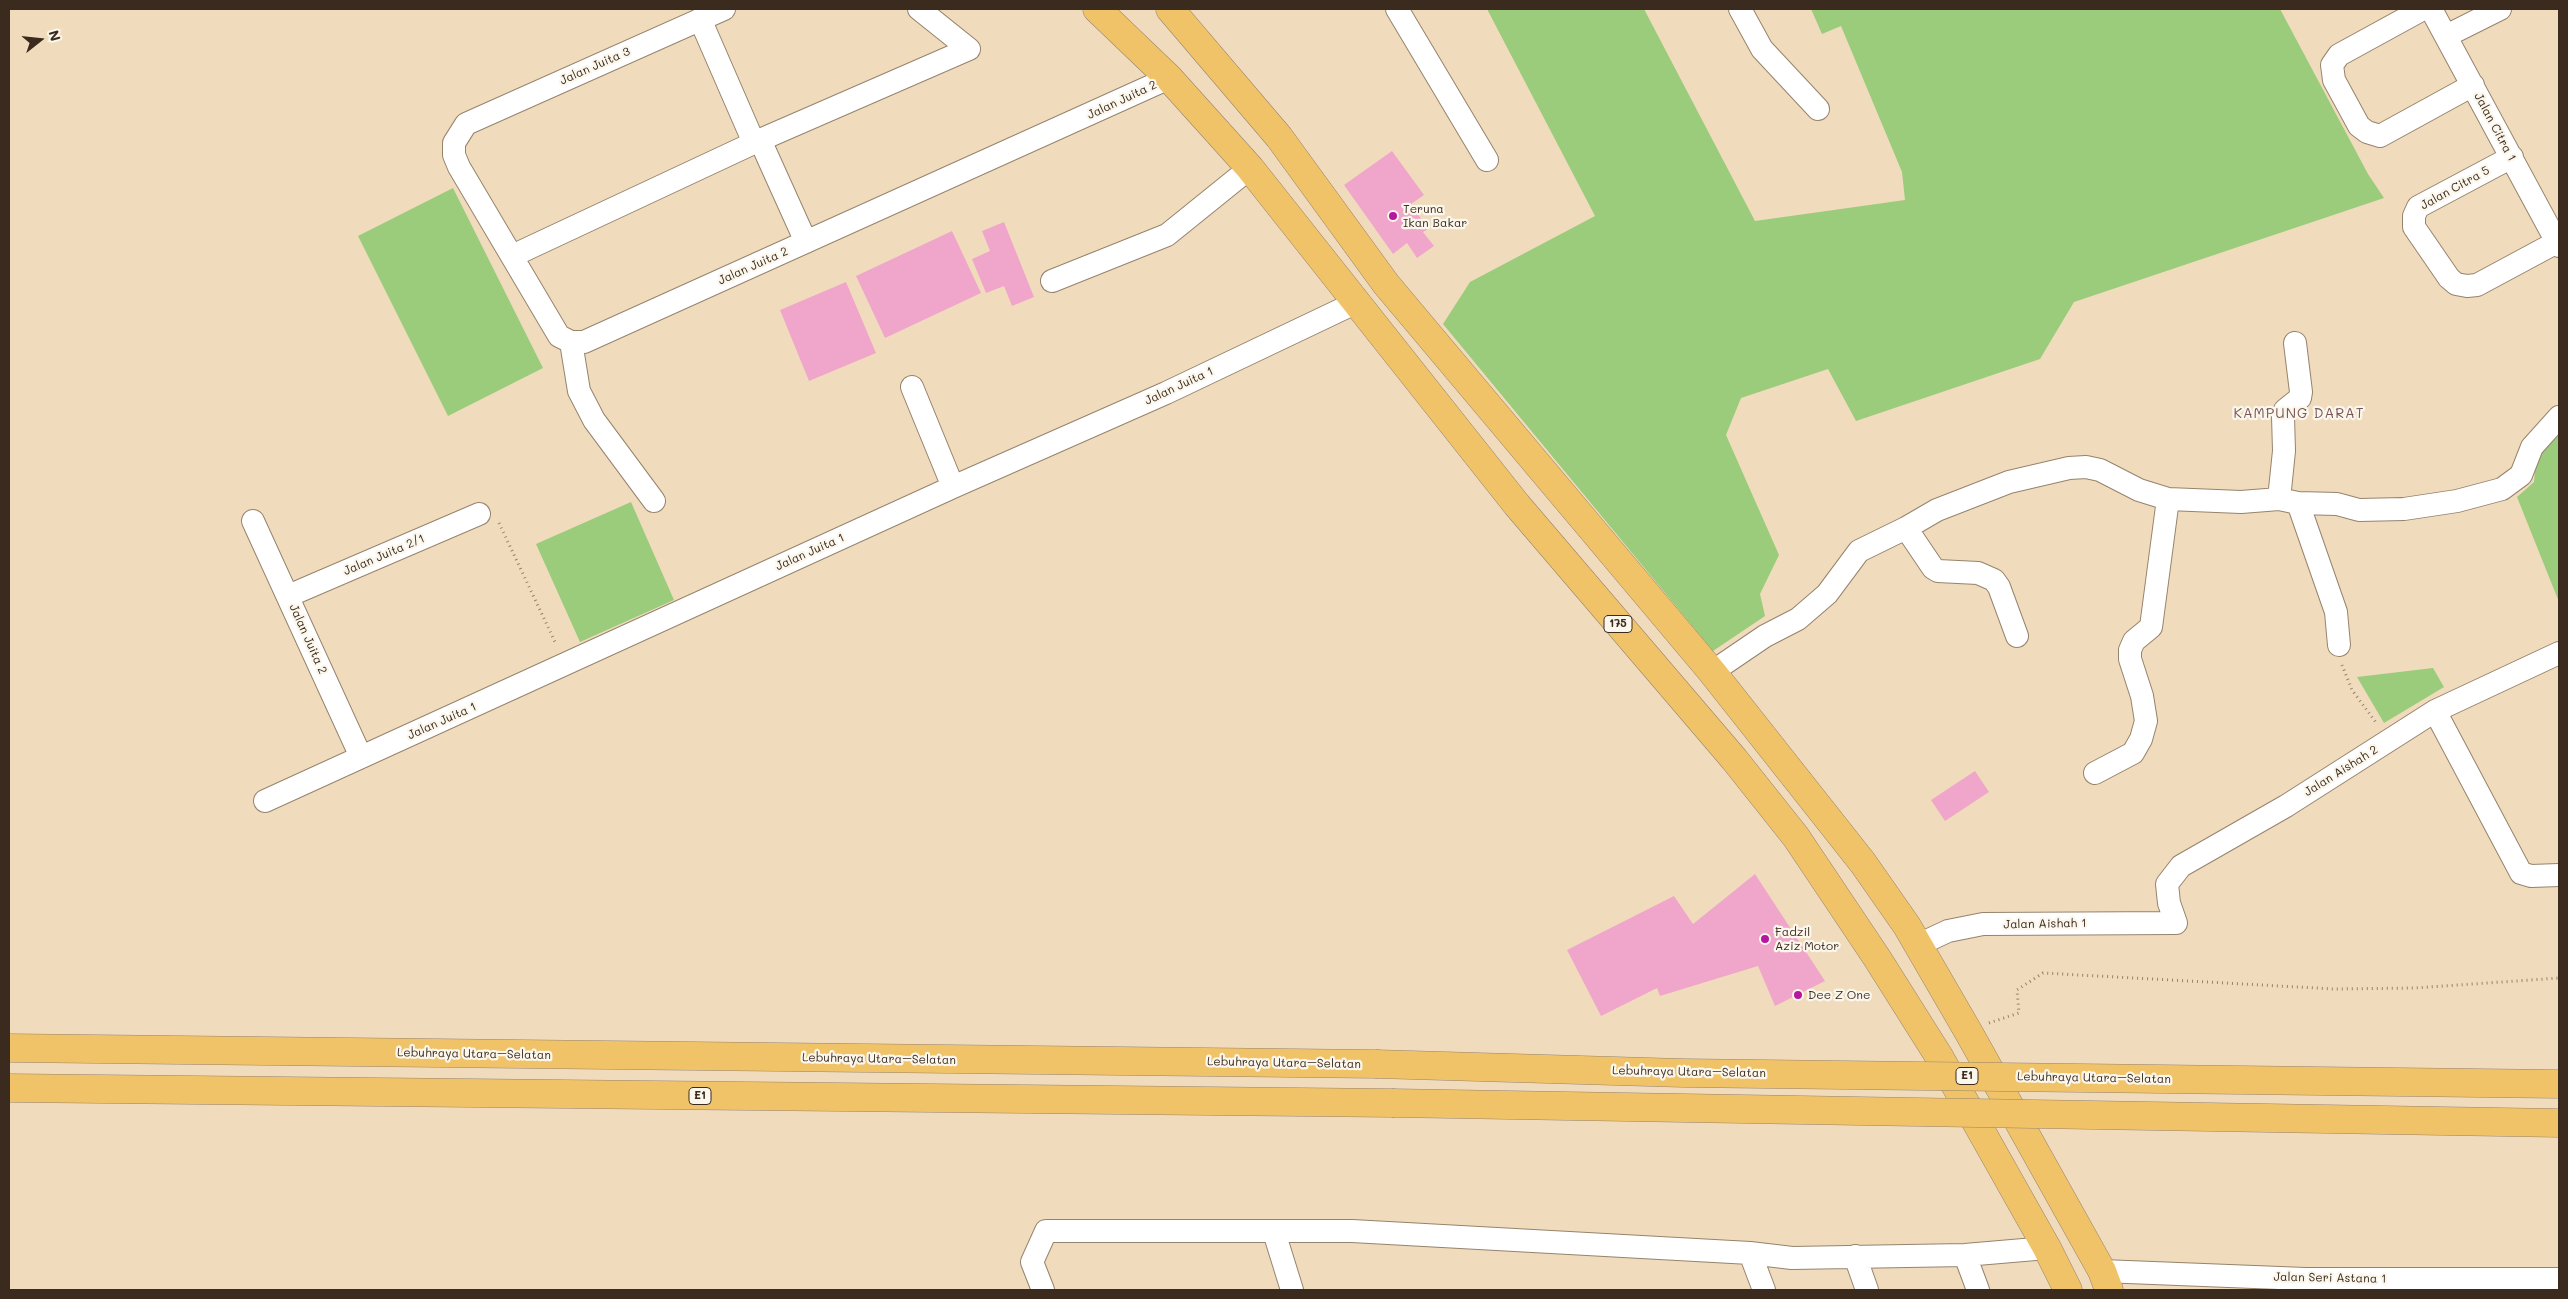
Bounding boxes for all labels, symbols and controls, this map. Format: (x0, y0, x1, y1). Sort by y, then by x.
north arrow (15, 15, 65, 65)
text: N (44, 28, 65, 43)
street label: Jalan Juita 3 (558, 44, 632, 88)
street label: Jalan Juita 2 (1085, 78, 1159, 122)
street label: Jalan Citra 1 (2471, 90, 2519, 164)
street label: Jalan Citra 5 (2418, 163, 2492, 213)
place label: Teruna Ikan Bakar (1403, 202, 1467, 230)
marker: Teruna Ikan Bakar (1387, 210, 1399, 222)
street label: Jalan Juita 2 (716, 244, 790, 288)
street label: Jalan Juita 1 (1143, 364, 1215, 408)
district label: KAMPUNG DARAT (2232, 406, 2366, 422)
street label: Jalan Juita 1 (773, 530, 847, 574)
street label: Jalan Juita 2/1 (341, 531, 427, 579)
street label: Jalan Juita 2 (286, 602, 330, 676)
road number: 175 (1604, 616, 1632, 632)
street label: Jalan Juita 1 (405, 699, 479, 743)
street label: Jalan Aishah 2 (2301, 743, 2381, 799)
street label: Jalan Aishah 1 (2003, 916, 2087, 932)
place label: Fadzil Aziz Motor (1775, 925, 1839, 953)
marker: Fadzil Aziz Motor (1759, 933, 1771, 945)
place label: Dee Z One (1808, 988, 1870, 1002)
marker: Dee Z One (1792, 989, 1804, 1001)
street label: Lebuhraya Utara–Selatan (397, 1045, 551, 1063)
street label: Lebuhraya Utara–Selatan (802, 1050, 956, 1068)
street label: Lebuhraya Utara–Selatan (1207, 1054, 1361, 1072)
street label: Lebuhraya Utara–Selatan (1612, 1063, 1766, 1081)
road number: E1 (1956, 1068, 1978, 1084)
street label: Lebuhraya Utara–Selatan (2017, 1069, 2171, 1087)
road number: E1 (689, 1088, 711, 1104)
street label: Jalan Seri Astana 1 (2273, 1270, 2387, 1286)

